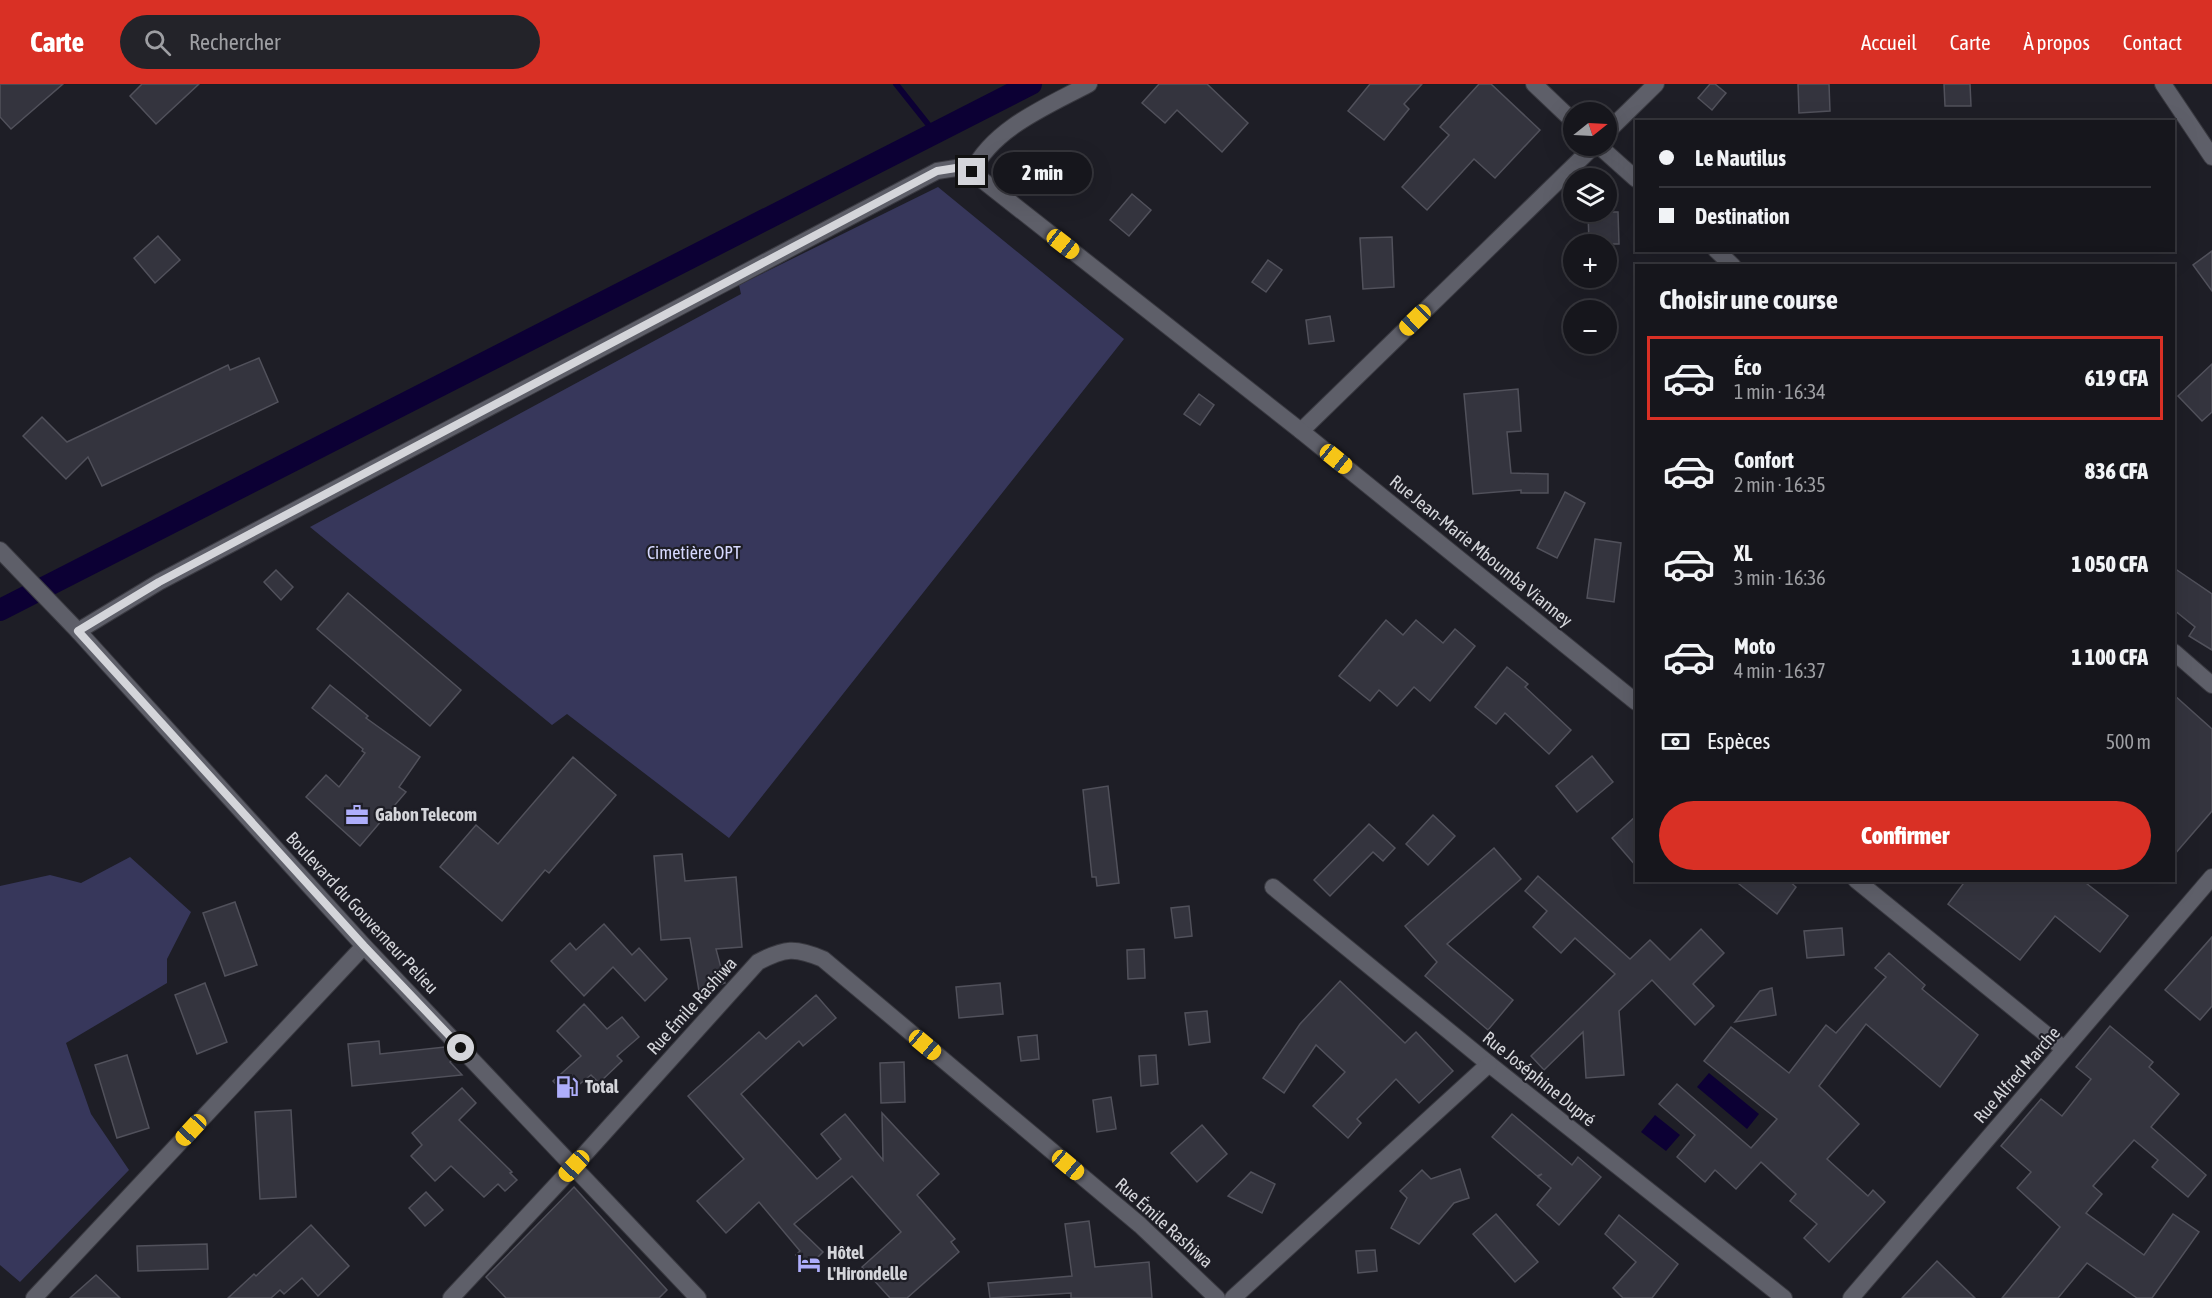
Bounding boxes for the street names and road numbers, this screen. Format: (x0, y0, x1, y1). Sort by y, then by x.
street label: Rue Jean-Marie Mboumba Vianney (1386, 471, 1577, 631)
street label: Boulevard du Gouverneur Pelieu (282, 828, 443, 998)
street label: Rue Émile Rashiwa (642, 953, 741, 1059)
street label: Rue Alfred Marche (1969, 1022, 2064, 1127)
street label: Rue Joséphine Dupré (1479, 1027, 1600, 1130)
street label: Rue Émile Rashiwa (1111, 1173, 1217, 1272)

